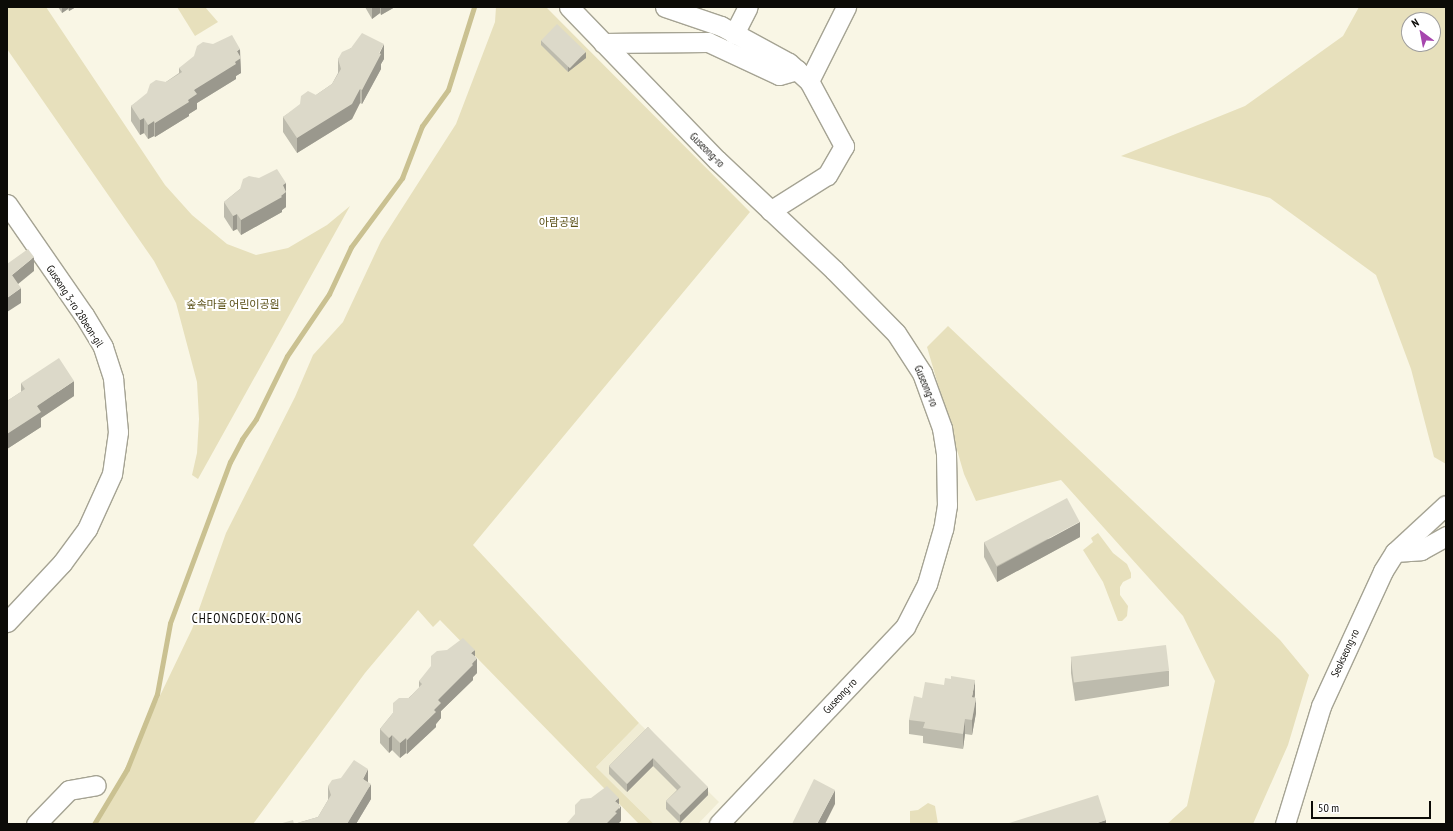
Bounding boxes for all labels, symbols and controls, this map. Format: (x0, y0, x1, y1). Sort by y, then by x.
north arrow (1401, 12, 1441, 52)
text: N (1409, 15, 1421, 30)
street label: Guseong-ro (687, 130, 727, 170)
park label: 아람공원 (539, 215, 579, 229)
street label: Guseong 3-ro 28beon-gil (44, 263, 106, 349)
park label: 숲속마을 어린이공원 (186, 297, 280, 311)
street label: Guseong-ro (911, 363, 941, 409)
district label: CHEONGDEOK-DONG (192, 611, 302, 627)
street label: Seokseong-ro (1328, 627, 1362, 679)
street label: Guseong-ro (820, 676, 860, 716)
scale bar (1313, 793, 1433, 819)
text: 50 m (1318, 800, 1339, 815)

